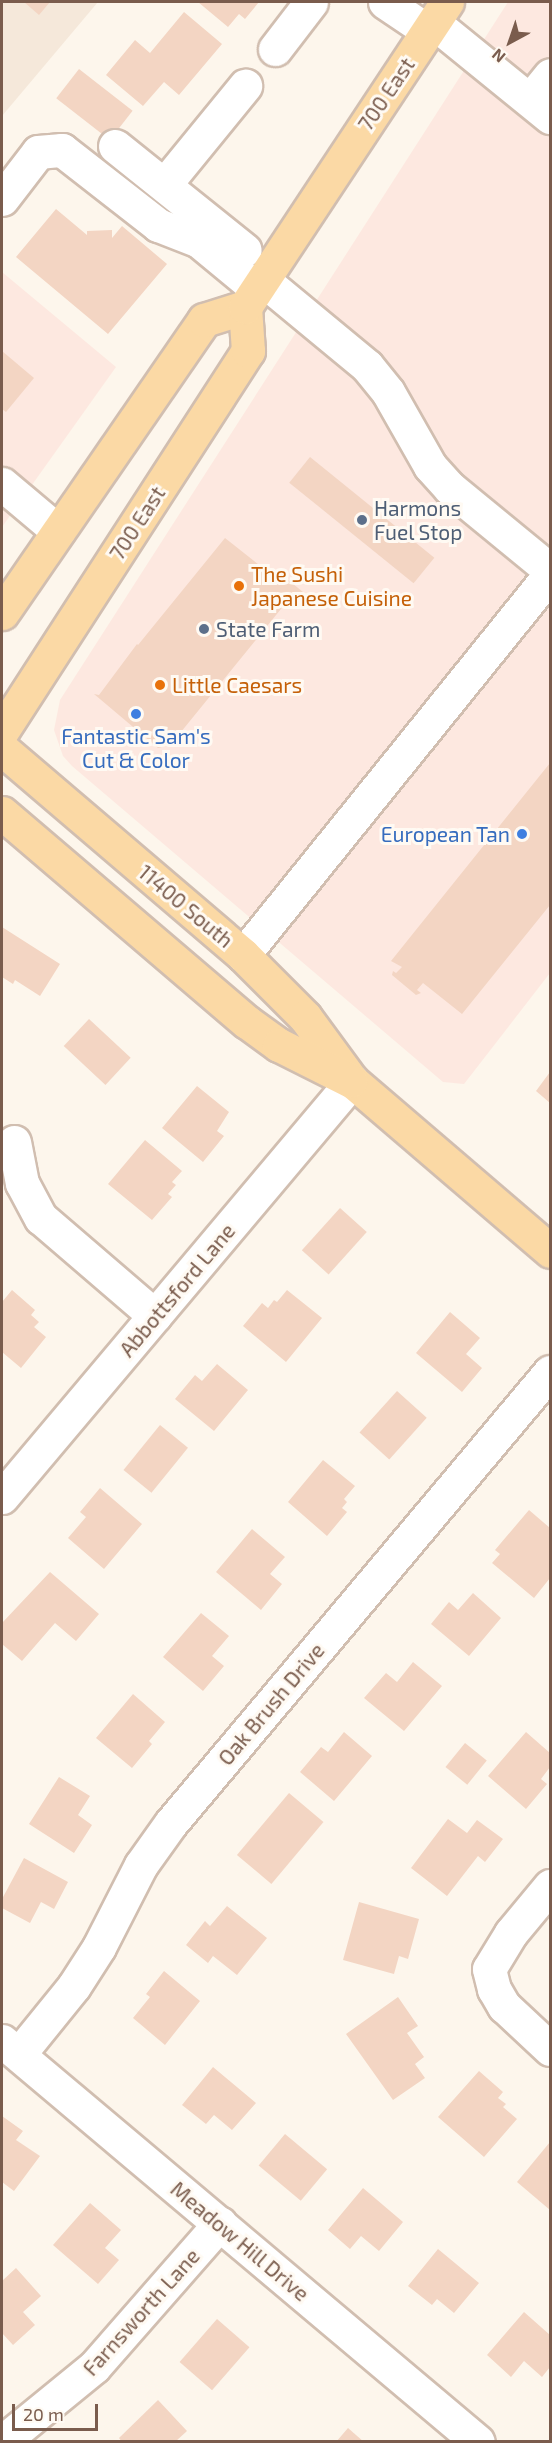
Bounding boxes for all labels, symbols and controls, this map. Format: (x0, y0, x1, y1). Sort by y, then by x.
north arrow (480, 12, 540, 72)
text: N (488, 45, 509, 67)
street label: 700 East (352, 53, 420, 135)
street label: 700 East (104, 481, 170, 565)
place label: Harmons Fuel Stop (374, 495, 463, 545)
marker: Harmons Fuel Stop (355, 513, 369, 527)
place label: The Sushi Japanese Cuisine (251, 561, 412, 611)
marker: The Sushi Japanese Cuisine (232, 579, 246, 593)
place label: State Farm (216, 616, 320, 642)
marker: State Farm (197, 622, 211, 636)
place label: Little Caesars (172, 672, 302, 698)
marker: Little Caesars (153, 678, 167, 692)
marker: Fantastic Sam's Cut & Color (129, 707, 143, 721)
place label: Fantastic Sam's Cut & Color (61, 723, 211, 773)
place label: European Tan (380, 821, 510, 847)
marker: European Tan (515, 827, 529, 841)
street label: 11400 South (134, 859, 238, 953)
street label: Abbottsford Lane (114, 1218, 240, 1362)
street label: Oak Brush Drive (213, 1638, 329, 1770)
street label: Meadow Hill Drive (166, 2176, 314, 2306)
street label: Farnsworth Lane (77, 2243, 205, 2381)
scale bar (15, 2392, 100, 2430)
text: 20 m (23, 2403, 64, 2425)

